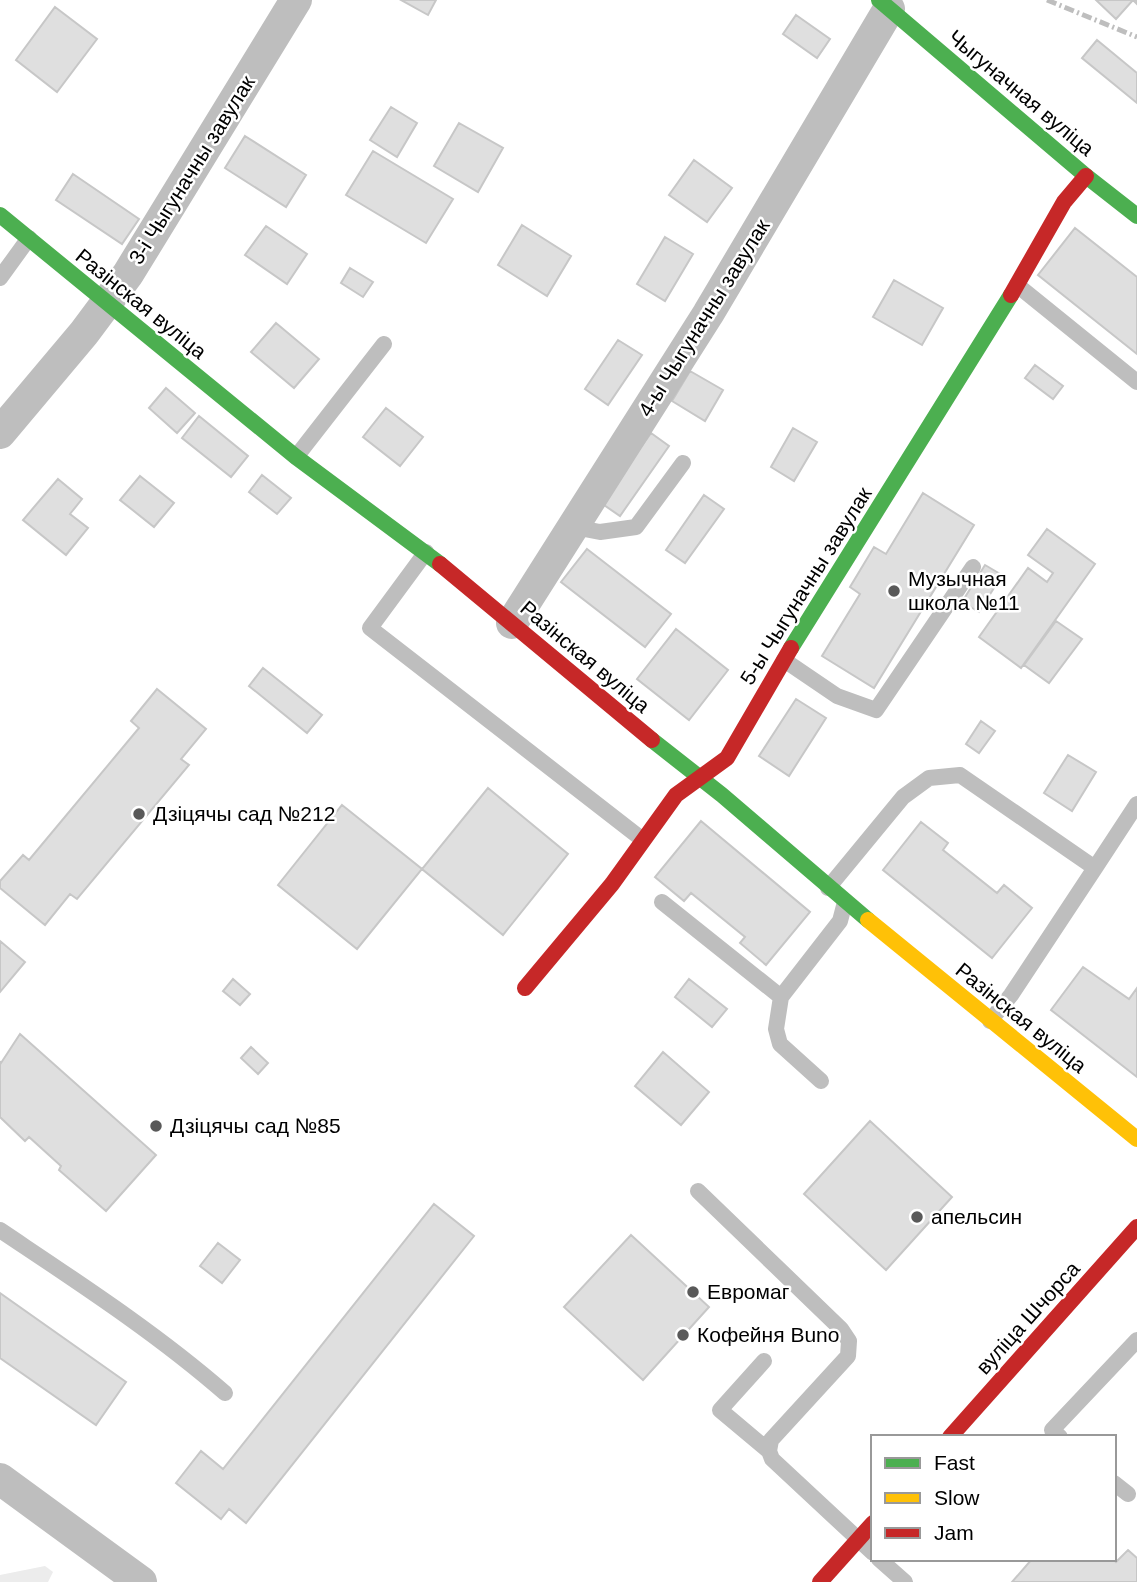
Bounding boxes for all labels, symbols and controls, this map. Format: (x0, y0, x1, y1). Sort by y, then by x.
street label: Чыгуначная вуліца (944, 25, 1099, 160)
street label: 3-і Чыгуначны завулак (124, 71, 259, 268)
street label: 4-ы Чыгуначны завулак (633, 214, 774, 421)
street label: Разінская вуліца (71, 244, 211, 363)
street label: 5-ы Чыгуначны завулак (735, 482, 876, 689)
place label: Музычная школа №11 (908, 567, 1020, 614)
marker: Музычная школа №11 (886, 583, 902, 599)
street label: Разінская вуліца (516, 596, 655, 717)
place label: Дзіцячы сад №212 (153, 802, 335, 825)
marker: Дзіцячы сад №212 (131, 806, 147, 822)
street label: Разінская вуліца (951, 958, 1091, 1077)
place label: Дзіцячы сад №85 (170, 1114, 341, 1137)
marker: Дзіцячы сад №85 (148, 1118, 164, 1134)
place label: апельсин (931, 1205, 1022, 1228)
marker: апельсин (909, 1209, 925, 1225)
street label: вуліца Шчорса (971, 1257, 1084, 1378)
place label: Евромаг (707, 1280, 790, 1303)
marker: Евромаг (685, 1284, 701, 1300)
place label: Кофейня Buno (697, 1323, 839, 1346)
marker: Кофейня Buno (675, 1327, 691, 1343)
legend (871, 1435, 1116, 1561)
text: Fast (934, 1451, 975, 1474)
text: Slow (934, 1486, 980, 1509)
text: Jam (934, 1521, 974, 1544)

